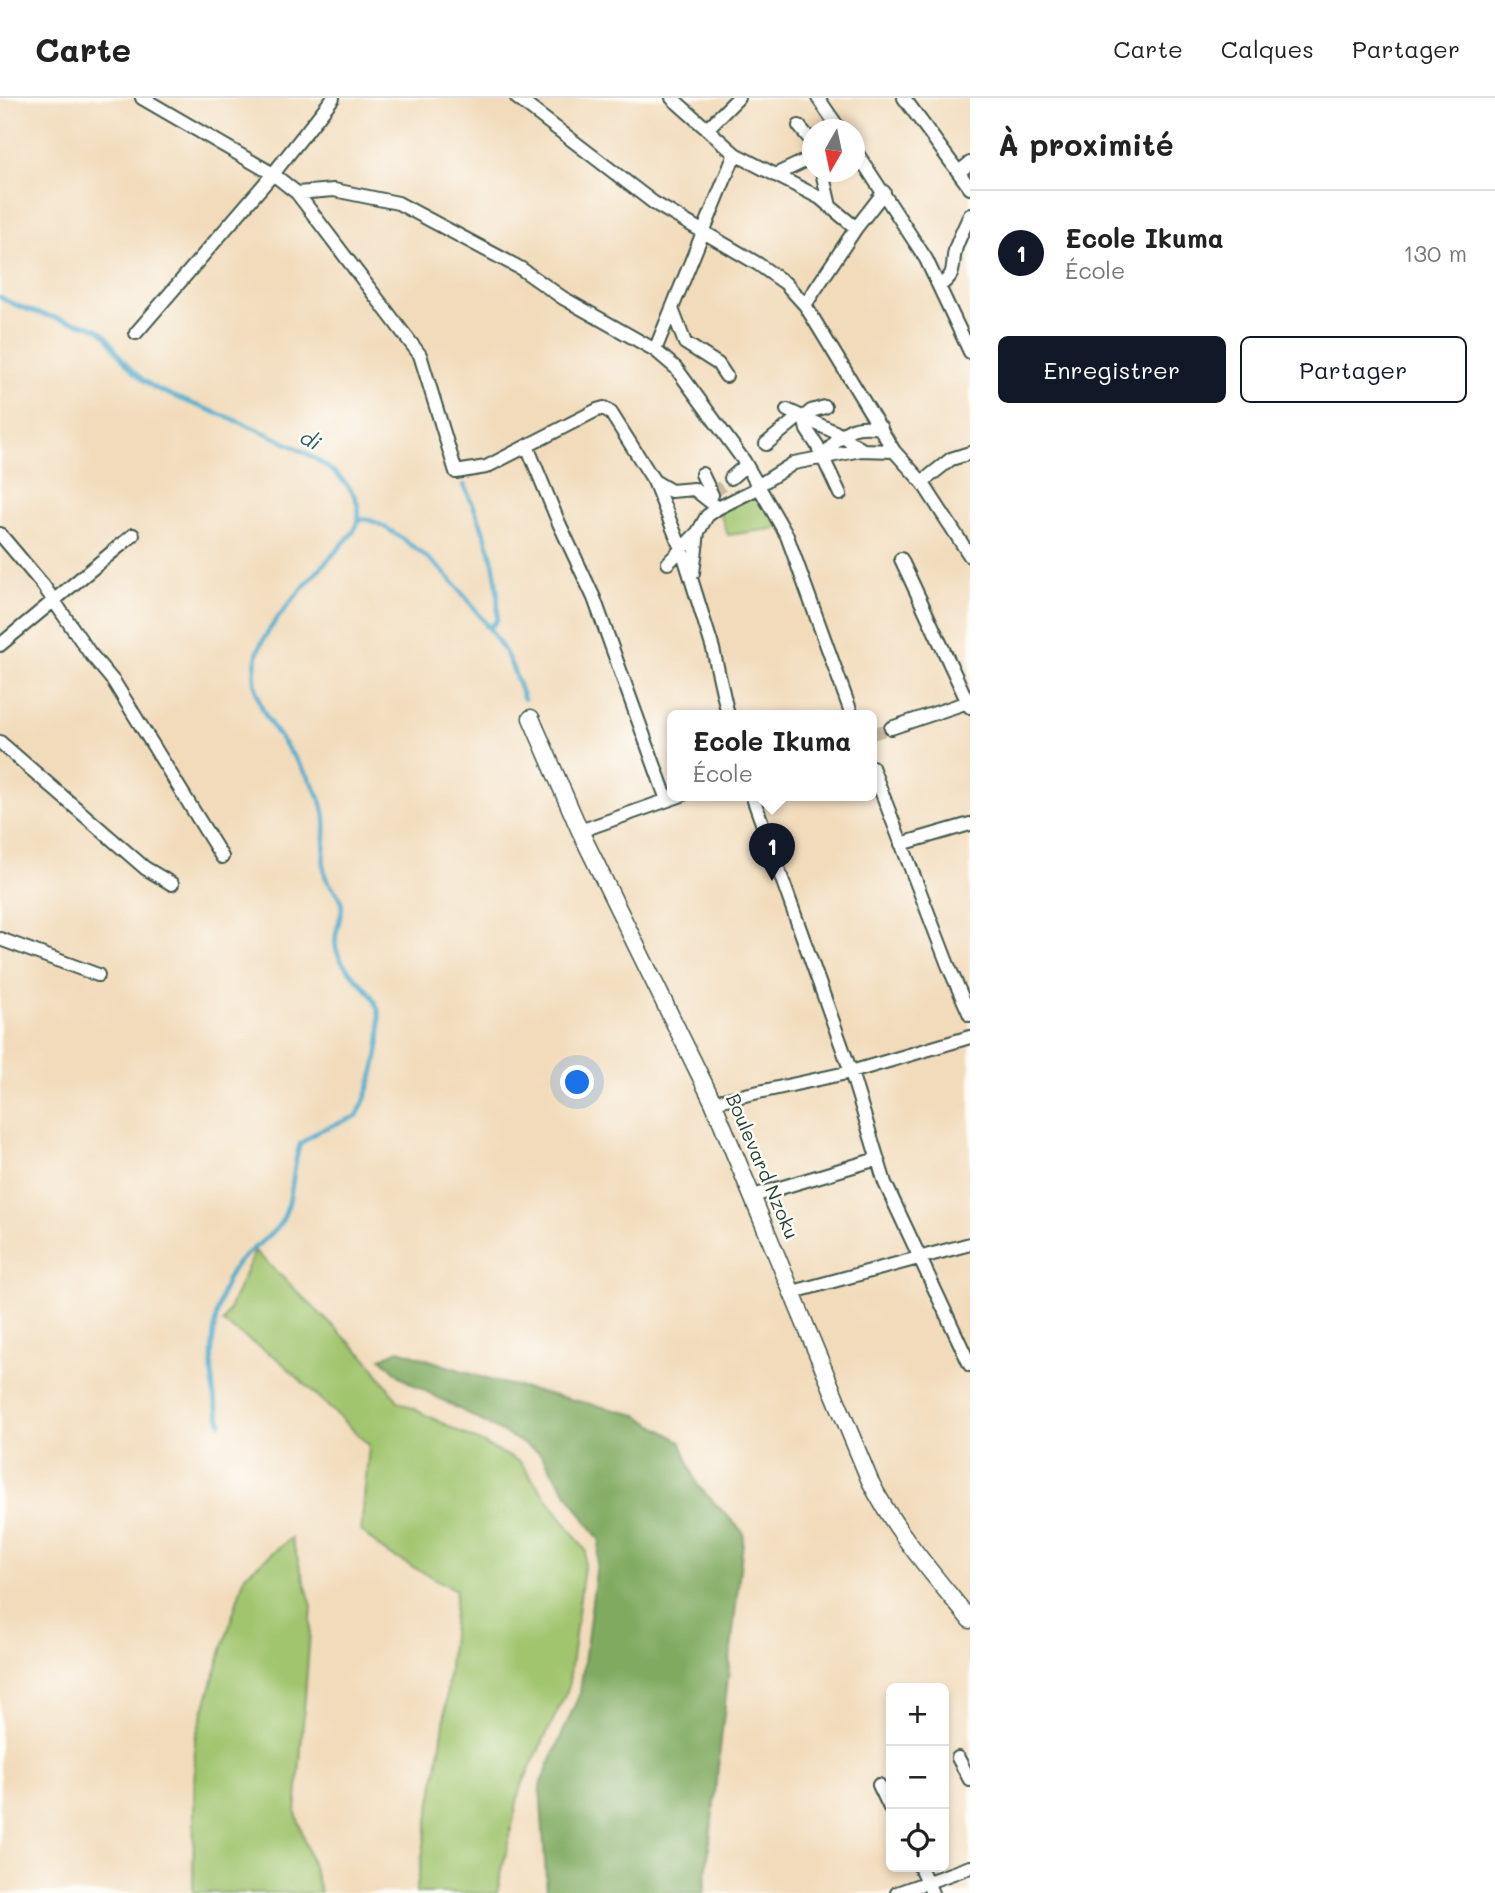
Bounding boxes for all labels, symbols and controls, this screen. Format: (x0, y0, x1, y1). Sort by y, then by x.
text: Carte (35, 27, 131, 70)
text: Carte (1113, 33, 1183, 64)
text: Calques (1221, 33, 1314, 64)
text: Partager (1352, 33, 1460, 64)
north arrow (802, 119, 865, 182)
text: À proximité (998, 124, 1174, 164)
text: Ecole Ikuma (1065, 221, 1224, 255)
text: 1 (1016, 238, 1026, 268)
text: 130 m (1403, 238, 1467, 268)
text: École (1065, 255, 1125, 285)
button: Enregistrer (998, 336, 1226, 403)
button: Partager (1240, 336, 1467, 403)
water label: di (296, 422, 327, 456)
popup (667, 710, 877, 801)
text: Ecole Ikuma (693, 724, 851, 758)
text: École (693, 758, 753, 788)
pin: 1 (749, 823, 795, 881)
your location (560, 1065, 594, 1099)
street label: Boulevard Nzoku (721, 1089, 805, 1243)
map controls (886, 1683, 949, 1872)
button: + (886, 1683, 949, 1746)
button: − (886, 1746, 949, 1809)
button: locate (886, 1809, 949, 1872)

